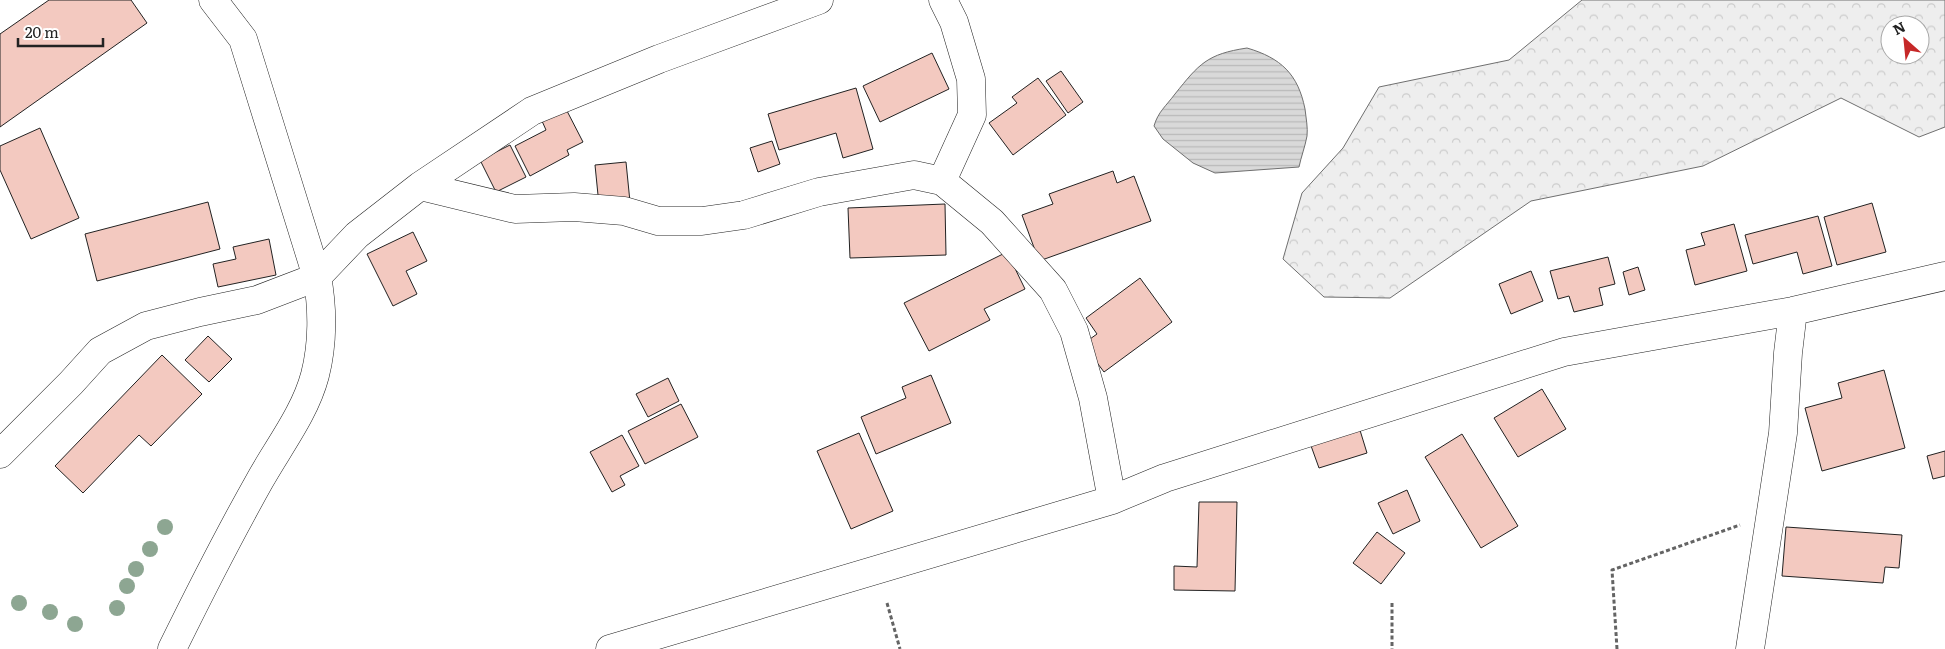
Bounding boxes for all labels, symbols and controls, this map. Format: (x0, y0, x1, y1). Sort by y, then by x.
scale bar (18, 15, 102, 47)
north arrow (1880, 15, 1930, 65)
text: N (1889, 16, 1909, 39)
text: 20 m (25, 20, 59, 43)

